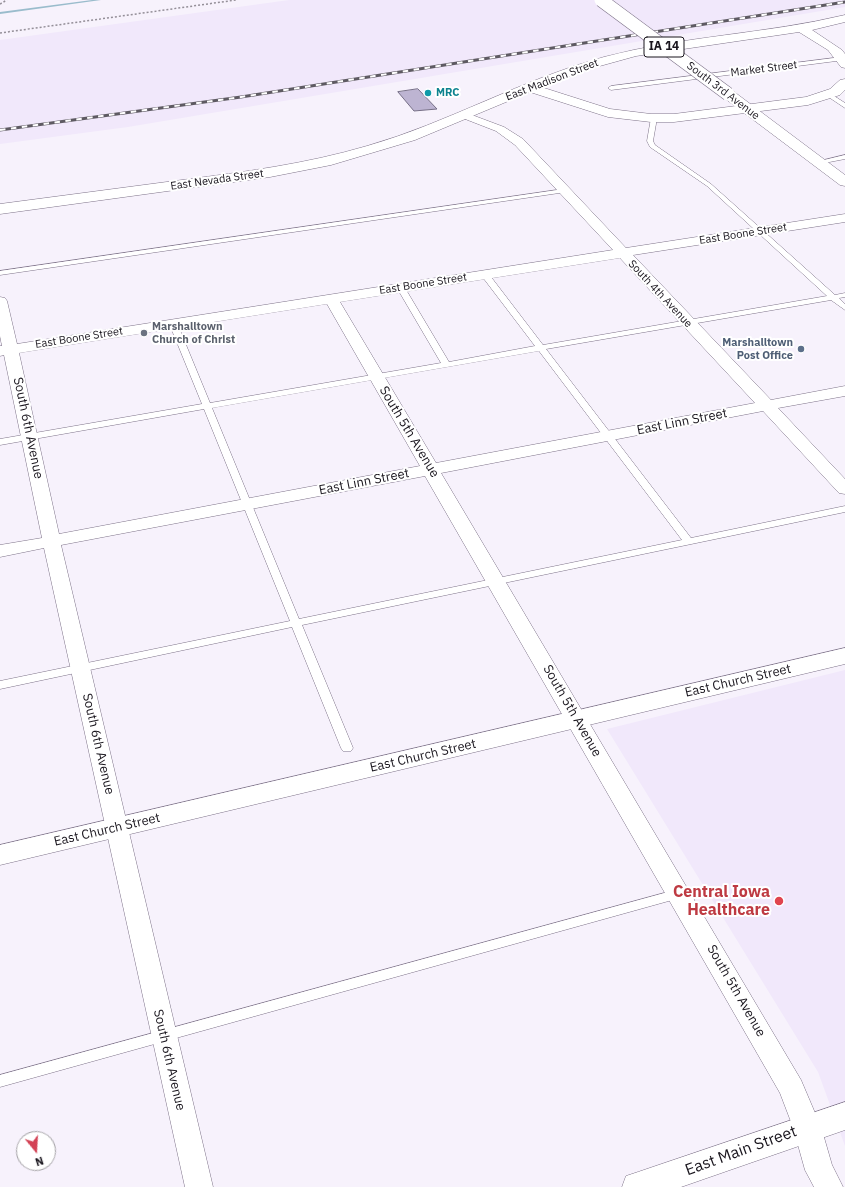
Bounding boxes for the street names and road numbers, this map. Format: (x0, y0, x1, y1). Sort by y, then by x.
road number: IA 14 (644, 37, 684, 57)
street label: East Madison Street (504, 56, 600, 104)
street label: Market Street (730, 58, 798, 80)
street label: South 3rd Avenue (684, 59, 762, 123)
street label: East Nevada Street (170, 167, 264, 193)
street label: East Boone Street (698, 221, 788, 247)
street label: South 4th Avenue (625, 257, 695, 331)
street label: East Boone Street (378, 271, 468, 297)
street label: East Boone Street (34, 325, 124, 351)
street label: South 6th Avenue (10, 376, 46, 480)
street label: South 5th Avenue (376, 384, 442, 480)
street label: East Linn Street (636, 406, 728, 438)
street label: East Linn Street (318, 466, 410, 498)
street label: East Church Street (683, 661, 793, 701)
street label: South 5th Avenue (539, 662, 605, 760)
street label: South 6th Avenue (79, 692, 117, 796)
street label: East Church Street (368, 736, 478, 776)
street label: East Church Street (52, 810, 162, 850)
street label: South 5th Avenue (703, 942, 769, 1040)
street label: South 6th Avenue (150, 1008, 188, 1112)
street label: East Main Street (683, 1122, 799, 1180)

